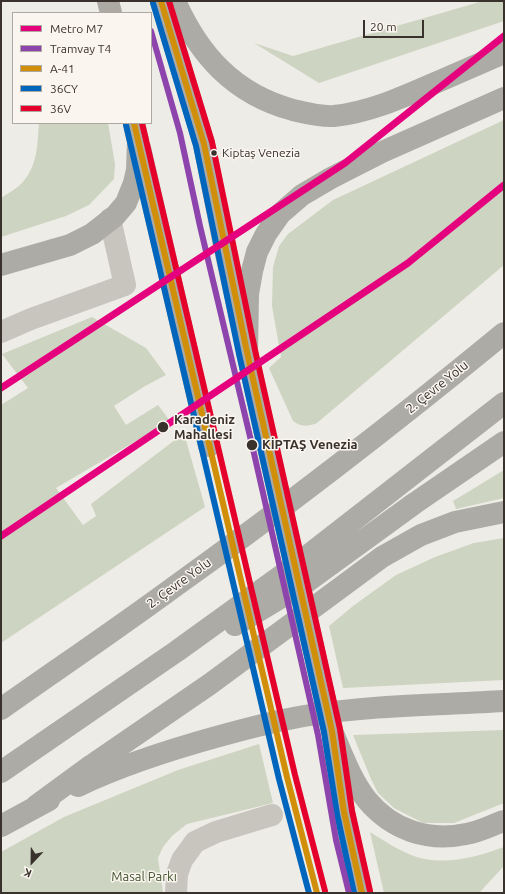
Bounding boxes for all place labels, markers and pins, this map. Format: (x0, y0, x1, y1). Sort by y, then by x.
place label: Kiptaş Venezia (222, 146, 300, 160)
marker: Kiptaş Venezia (209, 148, 219, 158)
place label: Karadeniz Mahallesi (174, 412, 235, 443)
marker: Karadeniz Mahallesi (156, 420, 170, 434)
place label: KİPTAŞ Venezia (262, 437, 358, 453)
marker: KİPTAŞ Venezia (245, 438, 259, 452)

